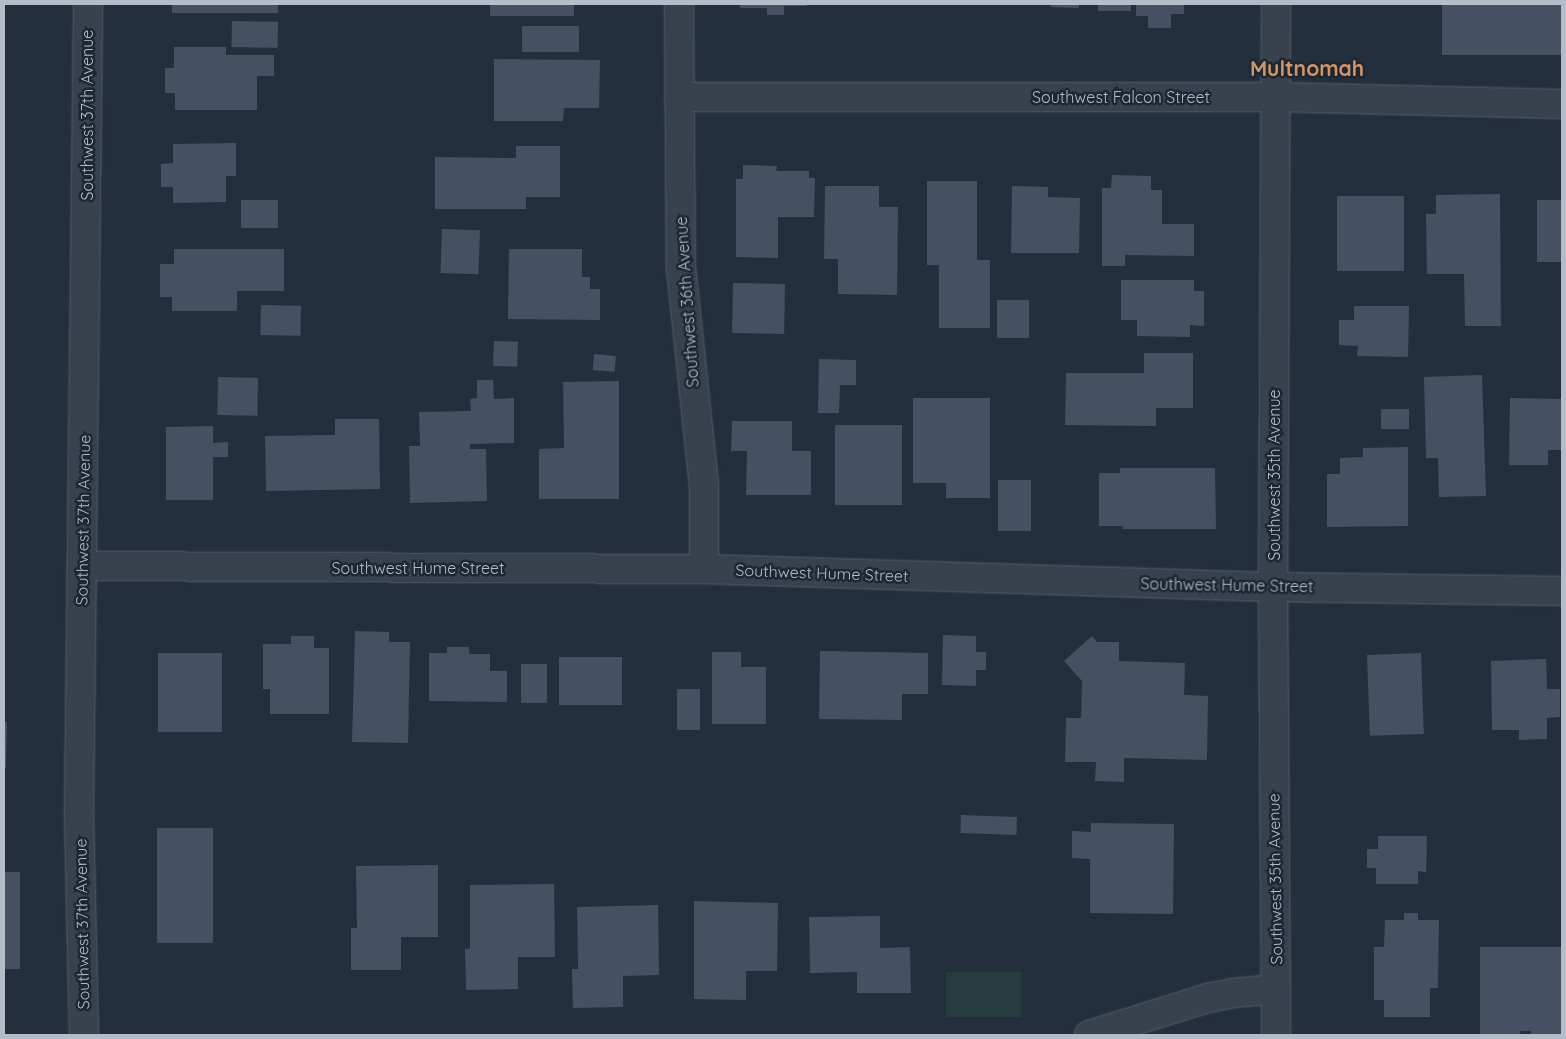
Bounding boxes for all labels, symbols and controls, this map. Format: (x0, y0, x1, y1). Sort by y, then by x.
street label: Southwest 37th Avenue (77, 30, 97, 200)
district label: Multnomah (1250, 55, 1364, 81)
street label: Southwest Falcon Street (1032, 87, 1210, 107)
street label: Southwest 36th Avenue (671, 216, 703, 388)
street label: Southwest 35th Avenue (1264, 389, 1284, 561)
street label: Southwest 37th Avenue (72, 434, 94, 606)
street label: Southwest Hume Street (332, 558, 504, 578)
street label: Southwest Hume Street (735, 560, 909, 586)
street label: Southwest Hume Street (1140, 574, 1314, 596)
street label: Southwest 35th Avenue (1264, 793, 1286, 965)
street label: Southwest 37th Avenue (71, 838, 93, 1010)

